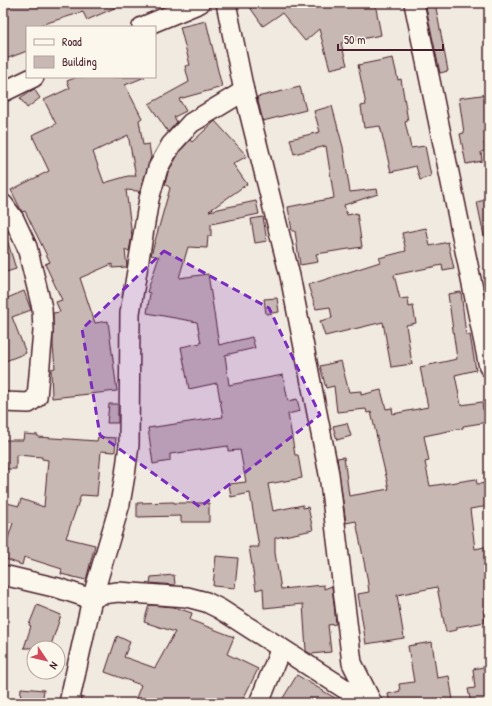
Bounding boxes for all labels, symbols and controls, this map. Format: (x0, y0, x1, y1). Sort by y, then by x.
legend (26, 26, 156, 78)
scale bar (338, 26, 443, 52)
text: 50 m (344, 31, 365, 48)
text: Road (62, 33, 82, 50)
text: Building (62, 53, 97, 70)
north arrow (26, 640, 66, 680)
text: N (47, 659, 62, 672)

